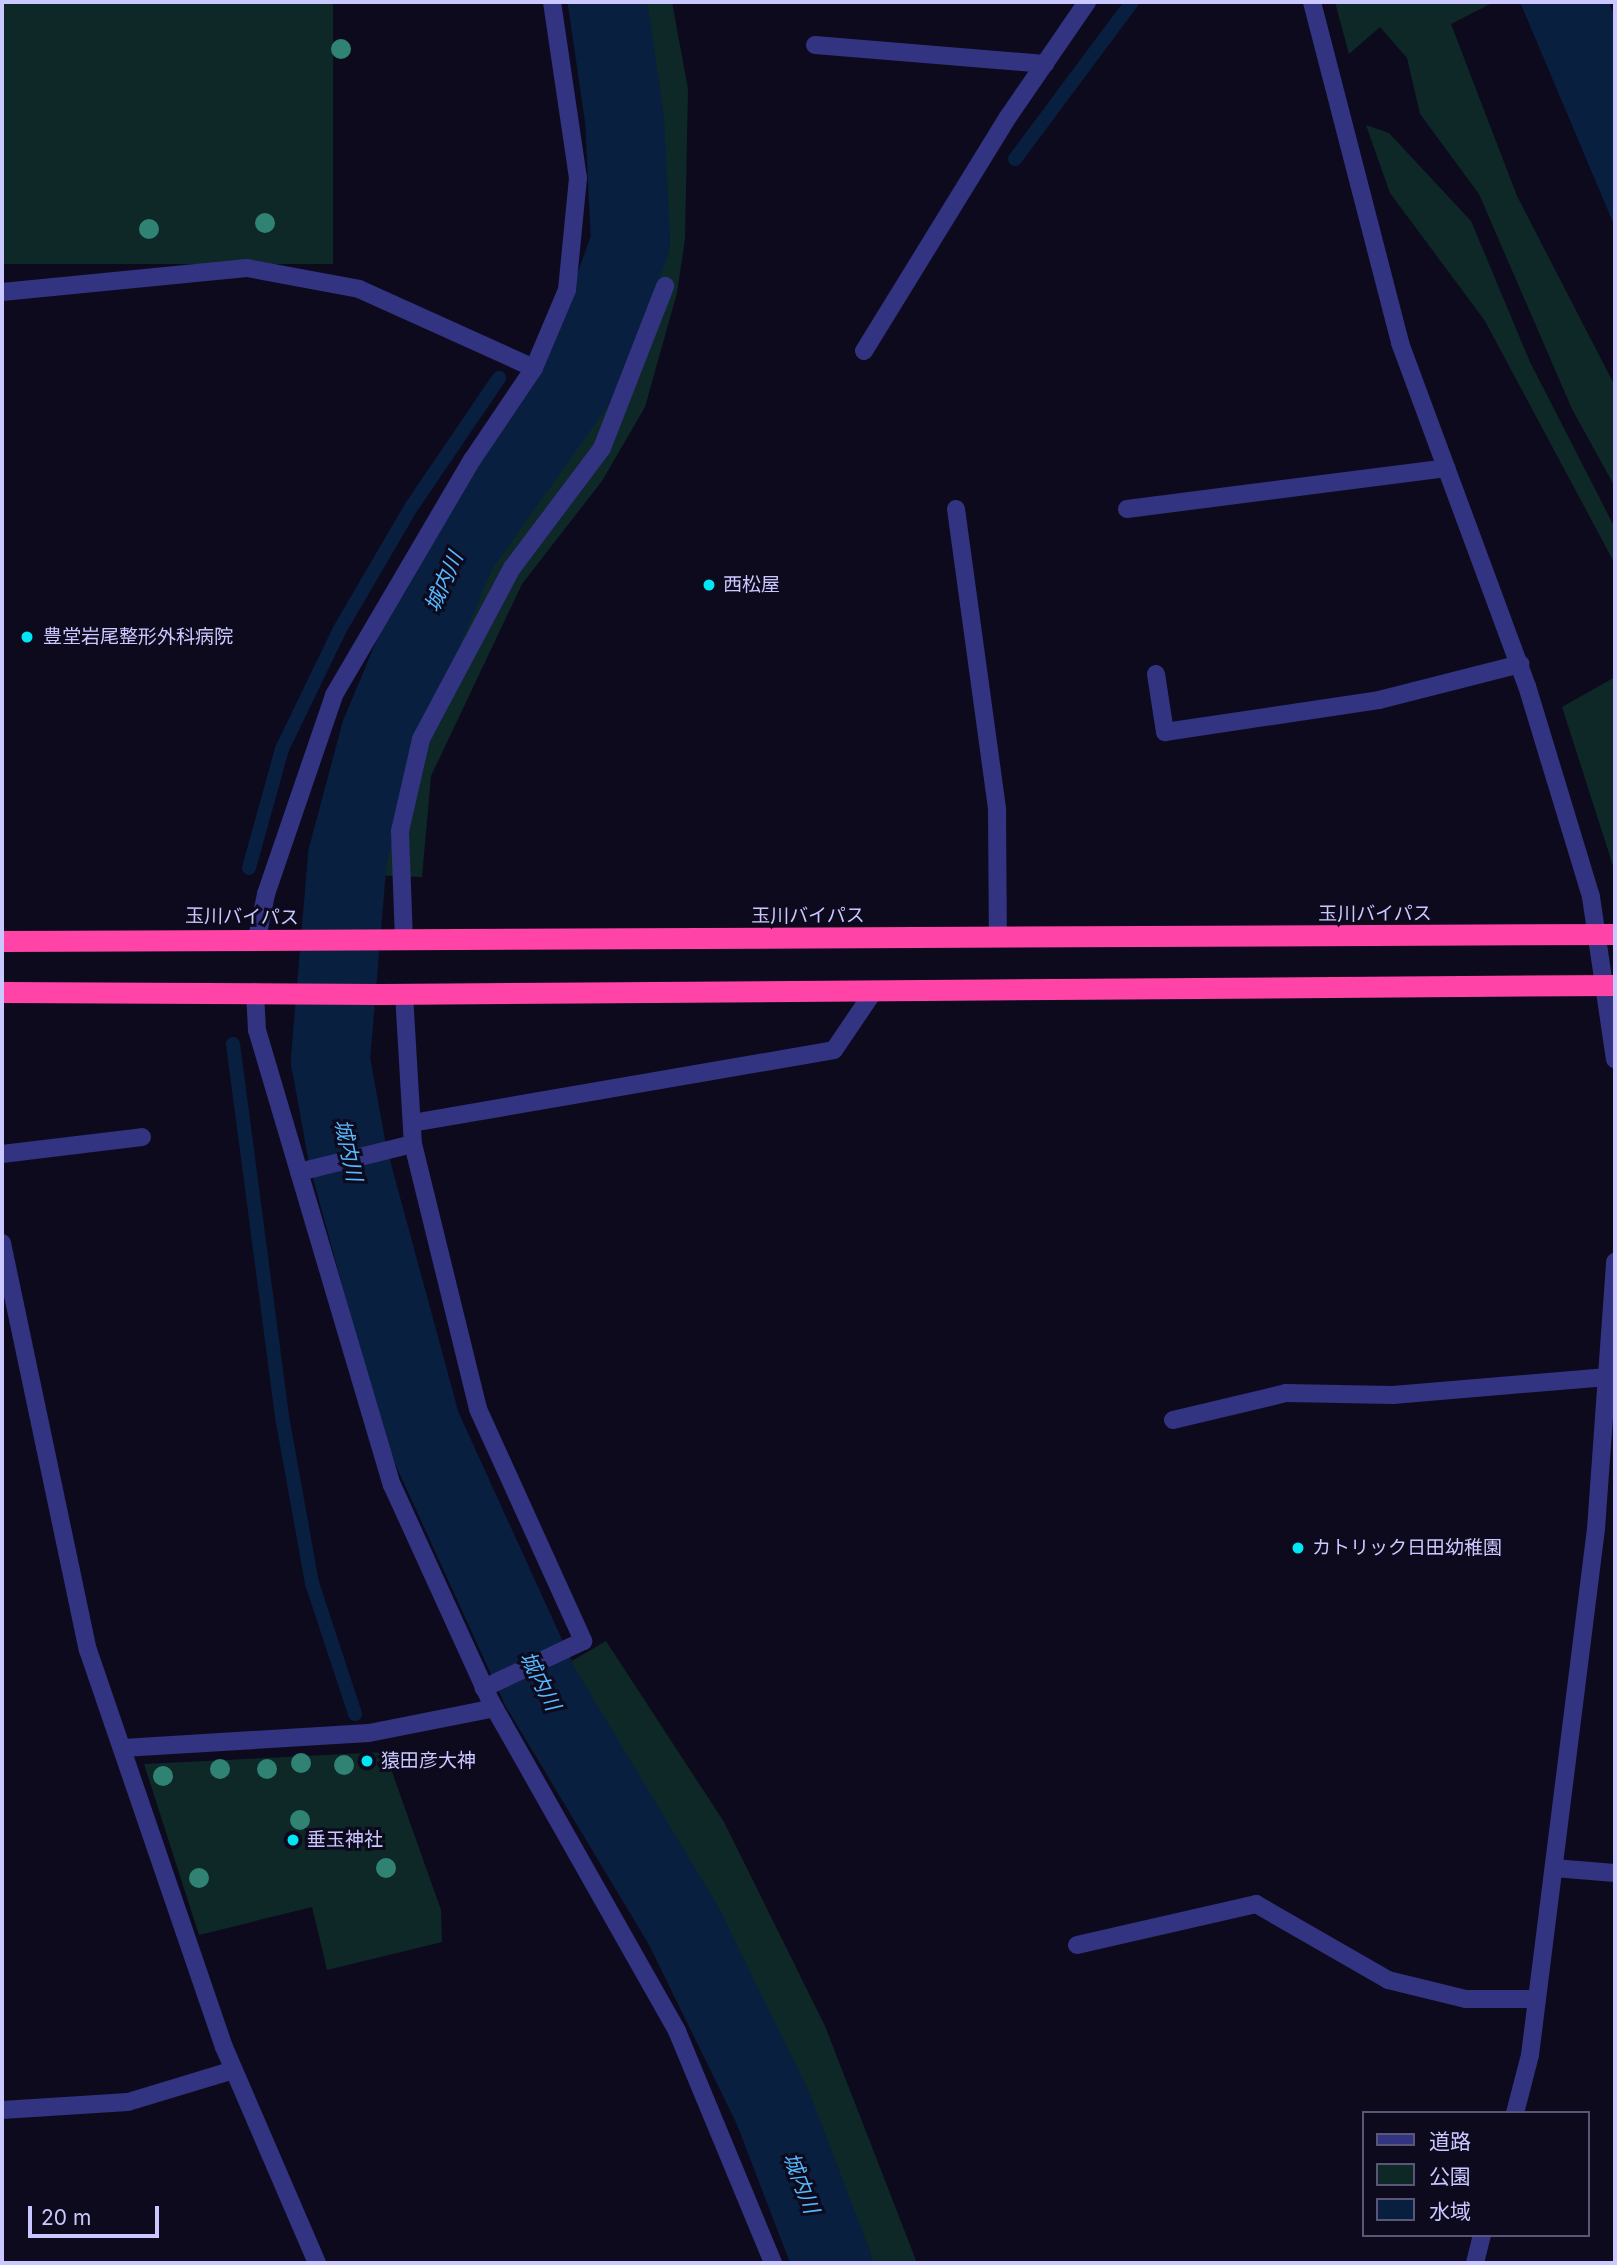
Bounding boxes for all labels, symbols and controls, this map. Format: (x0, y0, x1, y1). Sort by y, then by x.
water label: 城内川 (420, 548, 468, 616)
place label: 西松屋 (723, 574, 780, 596)
marker: 西松屋 (701, 577, 717, 593)
place label: 豊堂岩尾整形外科病院 (43, 626, 233, 648)
marker: 豊堂岩尾整形外科病院 (17, 627, 37, 647)
street label: 玉川バイパス (1318, 903, 1432, 925)
street label: 玉川バイパス (185, 905, 299, 929)
street label: 玉川バイパス (751, 905, 865, 927)
water label: 城内川 (329, 1117, 367, 1183)
place label: カトリック日田幼稚園 (1312, 1537, 1502, 1559)
marker: カトリック日田幼稚園 (1290, 1540, 1306, 1556)
water label: 城内川 (514, 1647, 566, 1715)
place label: 猿田彦大神 (381, 1750, 476, 1772)
marker: 猿田彦大神 (359, 1753, 375, 1769)
place label: 垂玉神社 (307, 1829, 383, 1851)
marker: 垂玉神社 (285, 1832, 301, 1848)
legend (1362, 2111, 1589, 2237)
text: 道路 (1429, 2129, 1471, 2154)
water label: 城内川 (778, 2149, 824, 2217)
text: 公園 (1429, 2164, 1471, 2189)
scale bar (32, 2192, 163, 2236)
text: 水域 (1429, 2199, 1471, 2224)
text: 20 m (41, 2205, 91, 2230)

